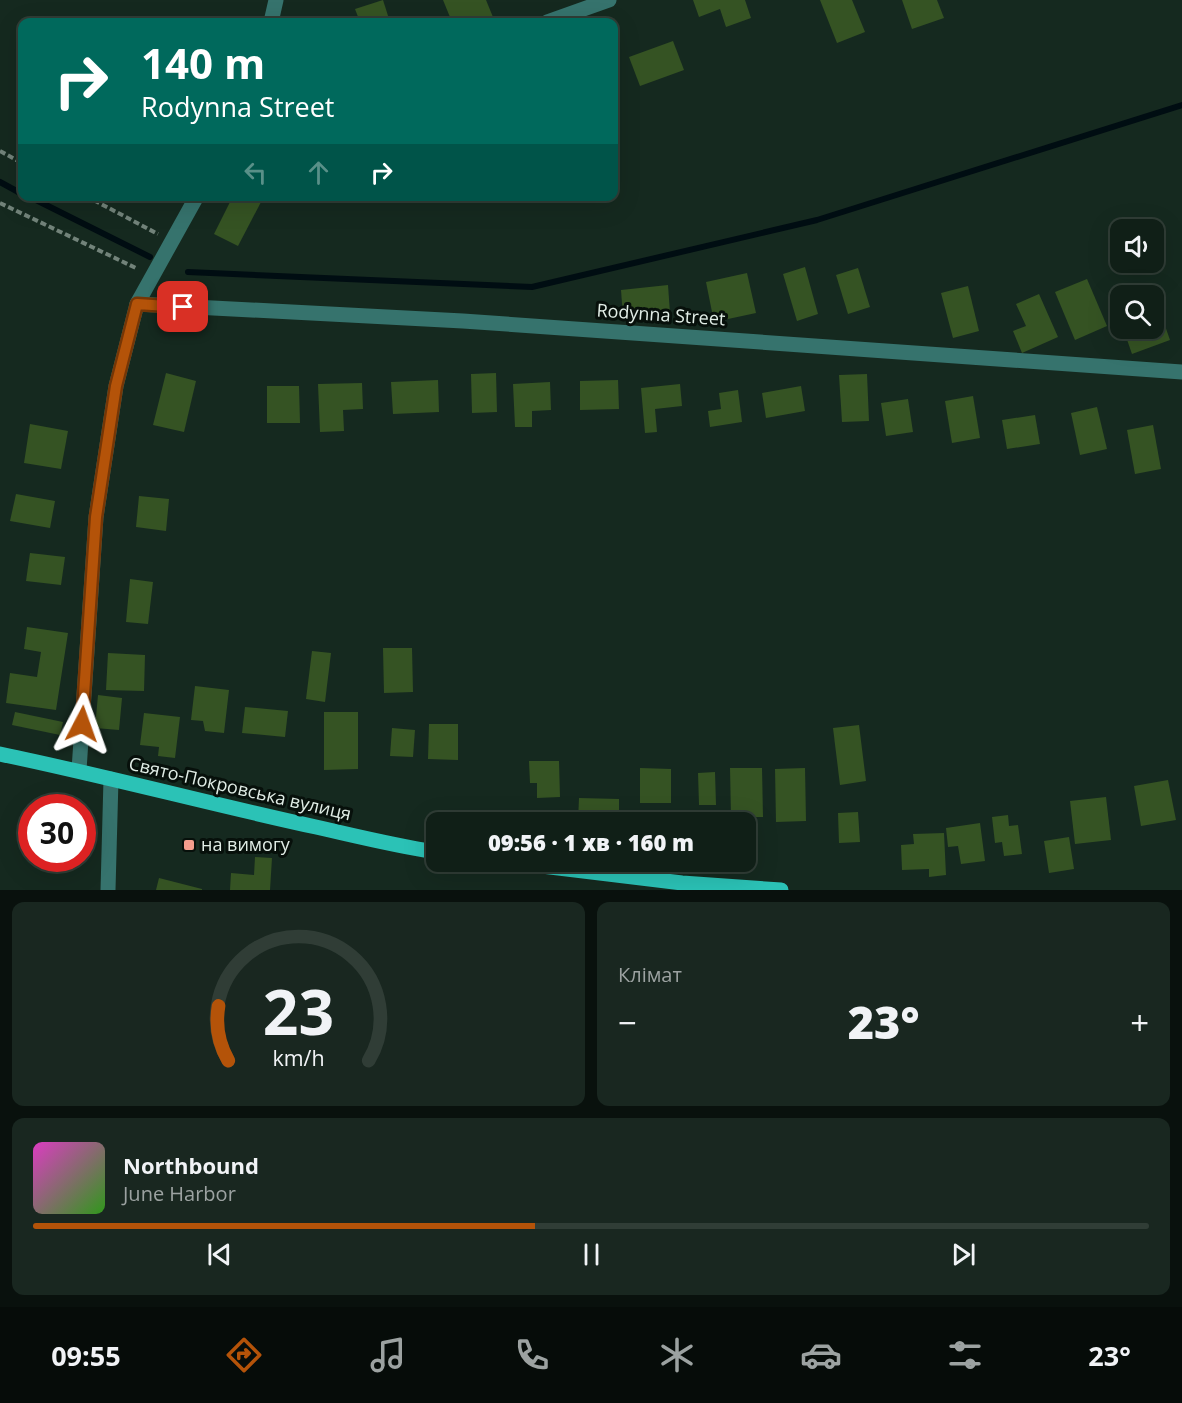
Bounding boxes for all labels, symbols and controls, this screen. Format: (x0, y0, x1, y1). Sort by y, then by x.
text: 140 m (141, 34, 265, 91)
icon: right (42, 42, 120, 120)
text: Rodynna Street (141, 88, 335, 125)
icon: left (239, 156, 272, 189)
icon: ahead (302, 156, 335, 189)
icon: right (365, 156, 398, 189)
map controls (1110, 219, 1164, 339)
button: sound (1110, 219, 1164, 273)
pin (157, 281, 208, 332)
button: search (1110, 285, 1164, 339)
icon: arrive (166, 290, 199, 323)
street label: Rodynna Street (596, 298, 726, 330)
position arrow (50, 692, 114, 756)
street label: Свято-Покровська вулиця (127, 751, 354, 825)
speed limit sign: 30 (18, 794, 96, 872)
text: 09:56 · 1 хв · 160 m (488, 827, 694, 857)
place label: на вимогу (201, 832, 291, 856)
marker: на вимогу (182, 838, 196, 852)
text: Клімат (618, 961, 682, 988)
text: 23 (263, 968, 334, 1053)
text: 23° (848, 991, 919, 1052)
text: − (618, 1000, 637, 1045)
text: + (1130, 1000, 1149, 1045)
text: km/h (272, 1043, 325, 1072)
text: Northbound (123, 1150, 259, 1180)
text: June Harbor (123, 1180, 236, 1207)
icon: previous (203, 1238, 236, 1271)
icon: pause (575, 1238, 608, 1271)
icon: next (947, 1238, 980, 1271)
icon: directions (223, 1334, 265, 1376)
icon: music (367, 1334, 409, 1376)
icon: phone (511, 1334, 553, 1376)
icon: climate (656, 1334, 698, 1376)
icon: car (800, 1334, 842, 1376)
icon: filters (944, 1334, 986, 1376)
text: 09:55 (51, 1337, 121, 1374)
text: 23° (1088, 1337, 1131, 1374)

